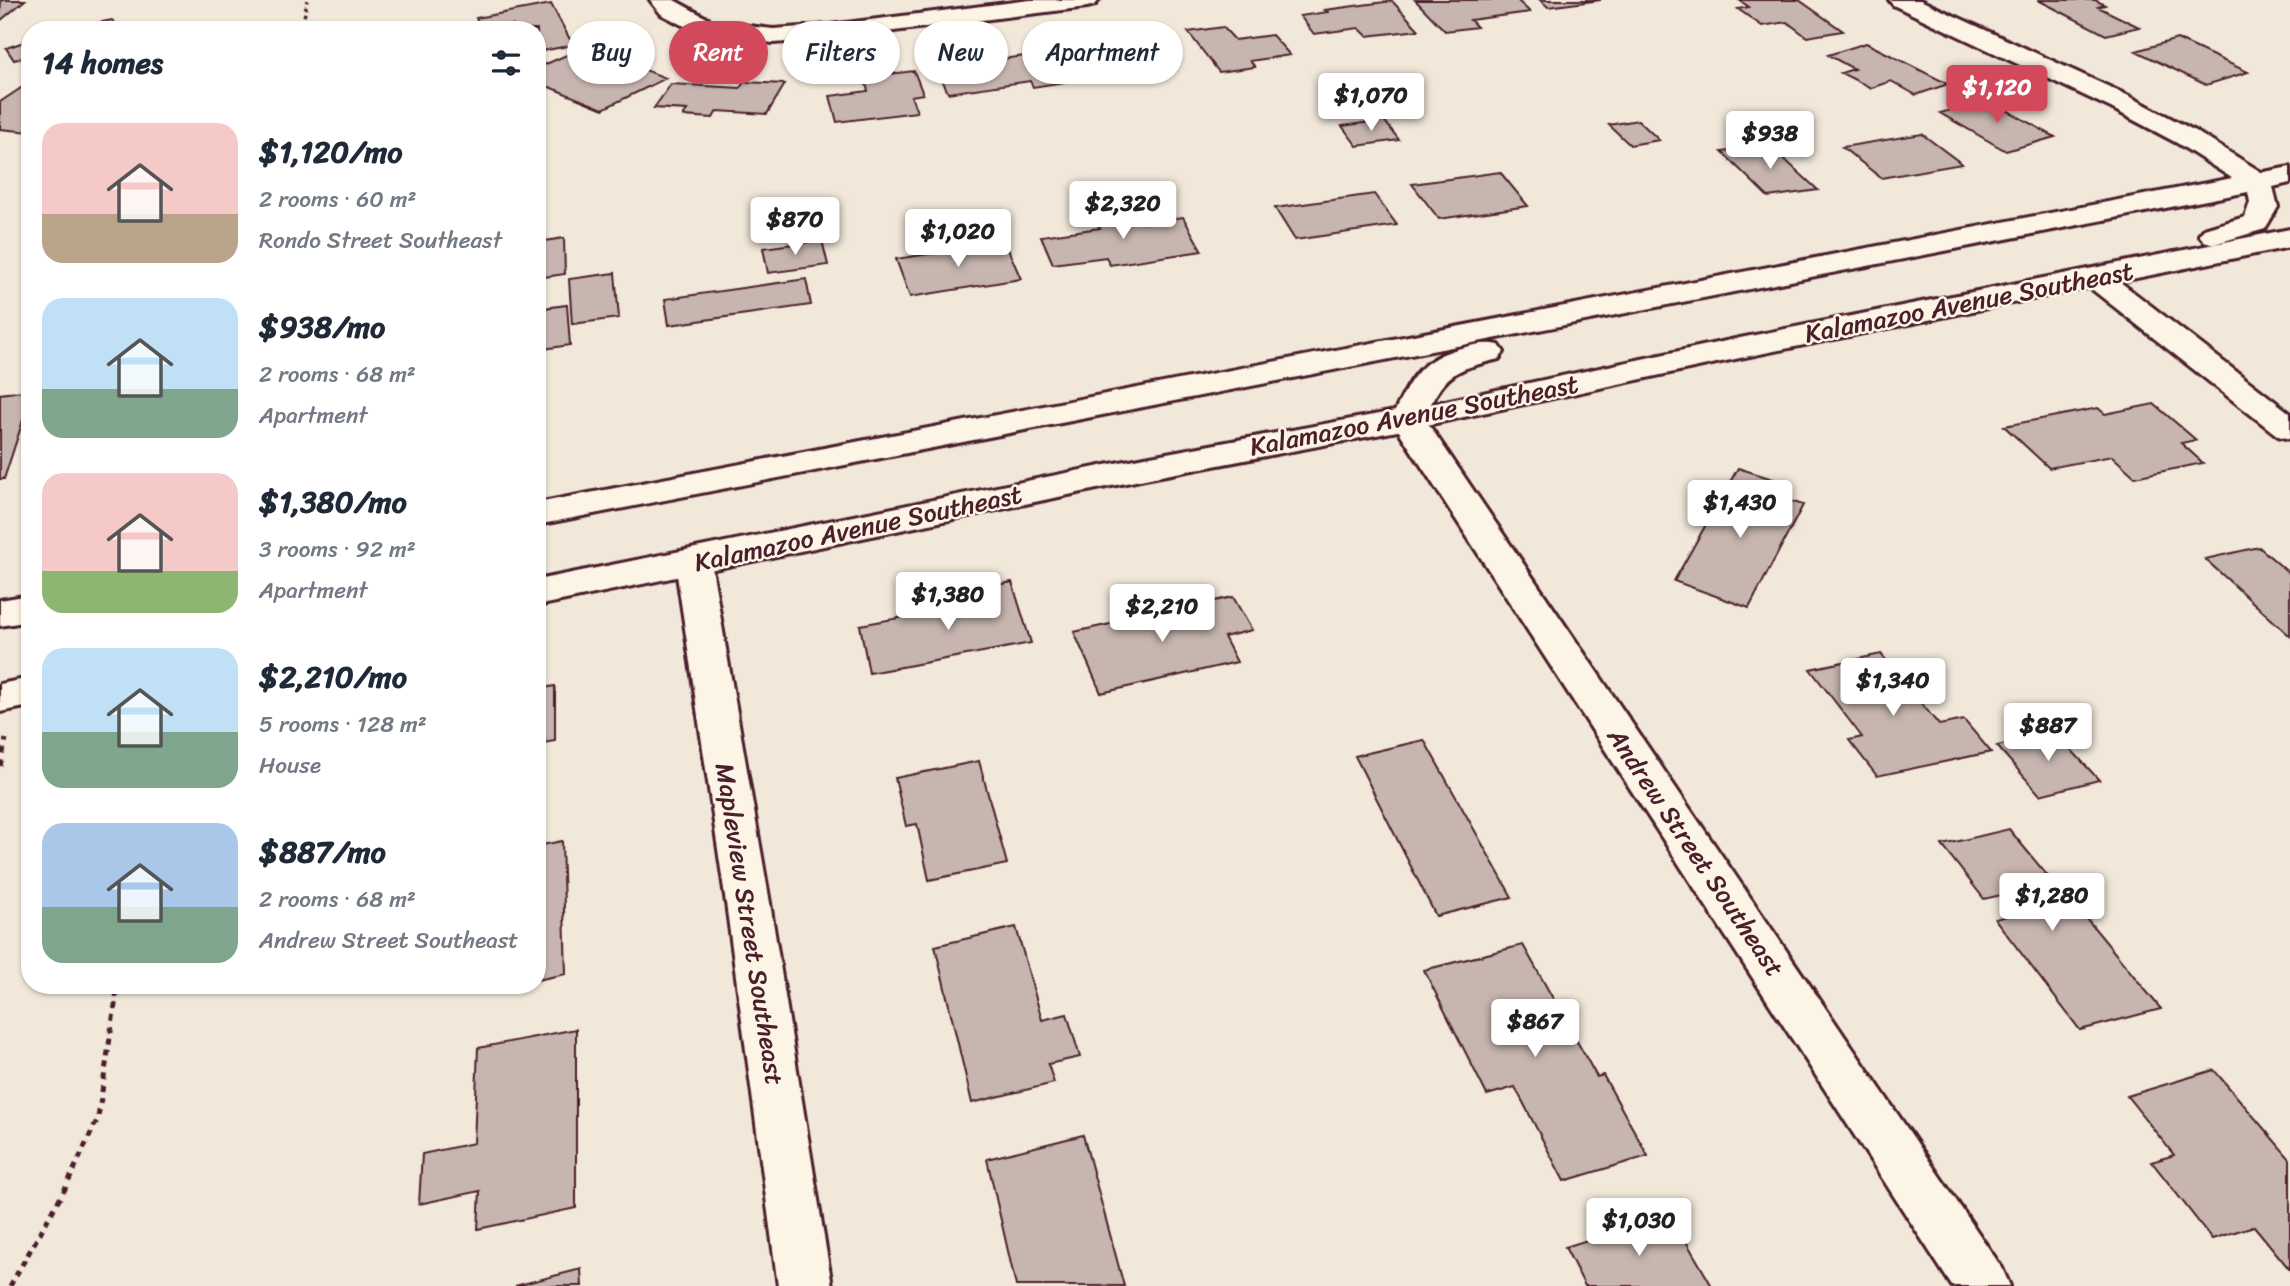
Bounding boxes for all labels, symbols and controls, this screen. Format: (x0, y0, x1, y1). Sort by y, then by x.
chip: Buy (567, 21, 655, 84)
chip: Rent (669, 21, 768, 84)
chip: Filters (782, 21, 900, 84)
chip: New (914, 21, 1008, 84)
chip: Apartment (1022, 21, 1183, 84)
text: 14 homes (42, 36, 163, 90)
icon: filters (487, 44, 525, 82)
pin: $1,120 (1940, 66, 2054, 125)
text: $1,120 (1962, 67, 2032, 108)
pin: $1,070 (1314, 74, 1428, 133)
text: $1,070 (1334, 75, 1408, 116)
pin: $938 (1729, 111, 1811, 171)
text: $938 (1742, 113, 1798, 154)
text: $1,120/mo (259, 125, 402, 179)
icon: home (98, 151, 182, 235)
text: 2 rooms · 60 m² (259, 179, 417, 220)
pin: $2,320 (1066, 182, 1180, 241)
text: $2,320 (1085, 183, 1161, 224)
pin: $870 (754, 198, 836, 257)
text: $870 (766, 199, 824, 240)
pin: $1,020 (901, 210, 1015, 269)
text: $1,020 (921, 211, 995, 252)
text: Rondo Street Southeast (259, 220, 502, 261)
street label: Kalamazoo Avenue Southeast (1801, 248, 2137, 356)
text: $938/mo (259, 300, 385, 354)
icon: home (98, 326, 182, 410)
text: 2 rooms · 68 m² (259, 354, 416, 395)
street label: Kalamazoo Avenue Southeast (1246, 361, 1582, 469)
text: Apartment (259, 395, 368, 436)
street label: Kalamazoo Avenue Southeast (690, 471, 1026, 585)
text: $1,380/mo (259, 475, 407, 529)
pin: $1,430 (1683, 480, 1797, 540)
text: $1,430 (1703, 482, 1777, 523)
icon: home (98, 501, 182, 585)
text: 3 rooms · 92 m² (259, 529, 416, 570)
text: Apartment (259, 570, 368, 611)
pin: $1,380 (891, 572, 1005, 632)
text: $1,380 (912, 574, 984, 615)
pin: $2,210 (1105, 584, 1219, 644)
text: $2,210 (1126, 586, 1198, 627)
text: $2,210/mo (259, 650, 407, 704)
pin: $1,340 (1836, 658, 1950, 718)
text: $1,340 (1856, 660, 1930, 701)
icon: home (98, 676, 182, 760)
text: 5 rooms · 128 m² (259, 704, 427, 745)
pin: $887 (2007, 704, 2089, 763)
text: $887 (2020, 705, 2076, 746)
street label: Andrew Street Southeast (1594, 717, 1797, 986)
text: House (259, 745, 321, 786)
street label: Mapleview Street Southeast (702, 759, 798, 1089)
text: $887/mo (259, 825, 386, 879)
icon: home (98, 851, 182, 935)
pin: $1,280 (1995, 874, 2109, 933)
text: $1,280 (2015, 875, 2089, 916)
text: 2 rooms · 68 m² (259, 879, 416, 920)
text: Andrew Street Southeast (259, 920, 518, 961)
pin: $867 (1494, 1000, 1576, 1059)
text: $867 (1507, 1001, 1563, 1042)
pin: $1,030 (1582, 1198, 1696, 1258)
text: $1,030 (1602, 1200, 1676, 1241)

